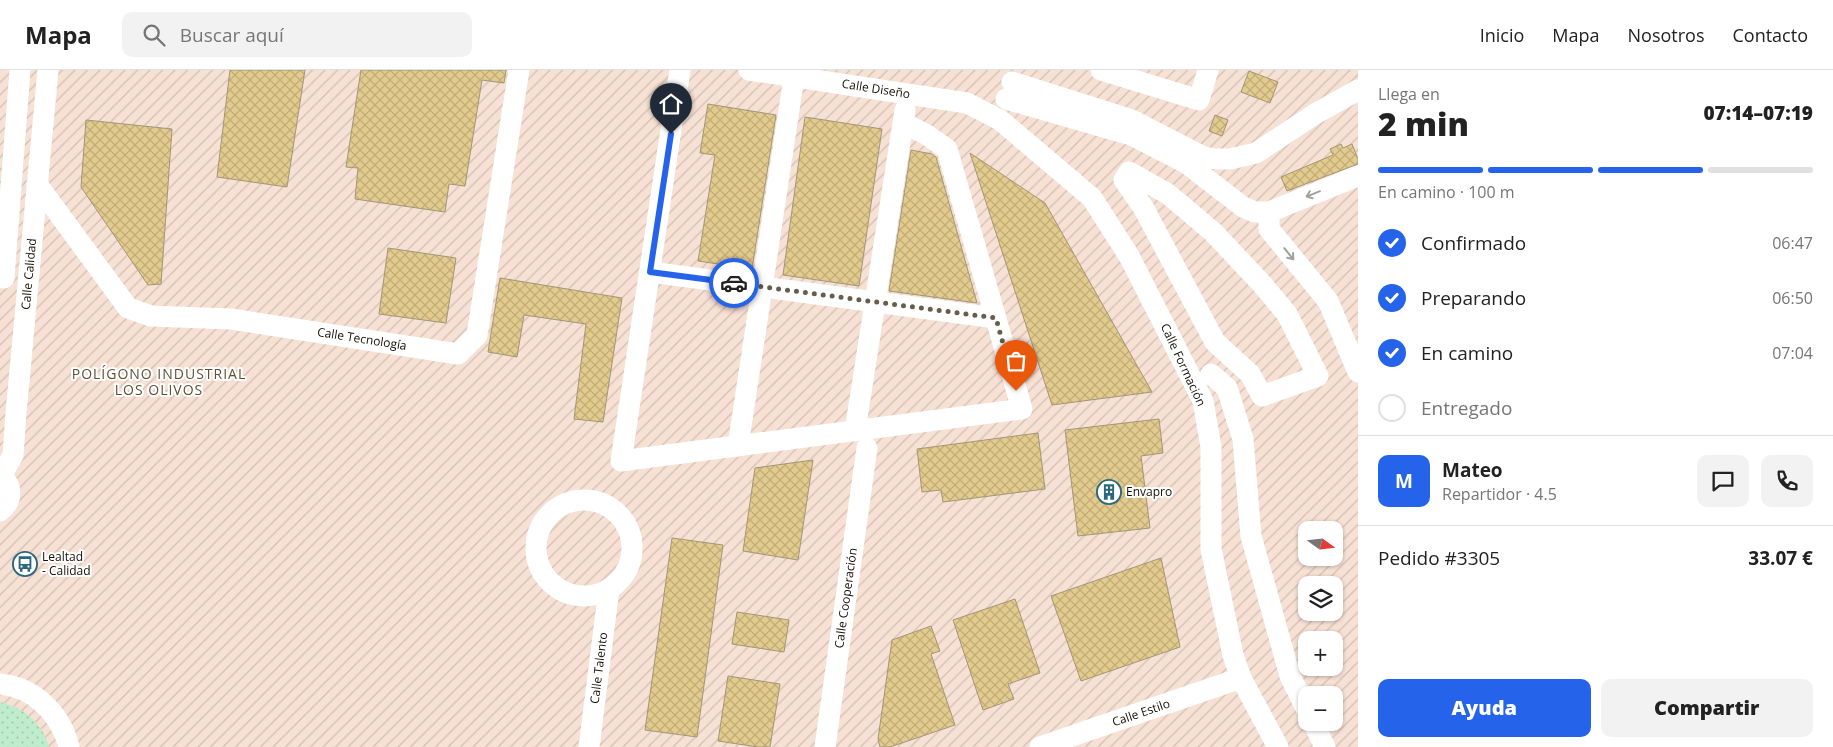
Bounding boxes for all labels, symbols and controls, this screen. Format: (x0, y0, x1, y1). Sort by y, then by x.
search box (122, 12, 472, 57)
text: Mapa (25, 18, 92, 51)
icon: search (140, 21, 168, 49)
text: Buscar aquí (180, 22, 284, 48)
text: Inicio (1480, 23, 1524, 47)
text: Mapa (1552, 23, 1600, 47)
text: Nosotros (1628, 23, 1705, 47)
text: Contacto (1733, 23, 1808, 47)
street label: Calle Diseño (841, 75, 911, 102)
pin (650, 83, 692, 134)
text: Llega en (1378, 83, 1440, 105)
icon: home (657, 90, 685, 118)
text: 07:14–07:19 (1703, 100, 1813, 126)
text: 2 min (1378, 102, 1469, 145)
text: En camino · 100 m (1378, 181, 1515, 203)
one-way arrow (1306, 190, 1322, 199)
icon: check (1378, 229, 1406, 257)
text: Confirmado (1421, 230, 1526, 256)
text: 06:47 (1772, 232, 1813, 254)
street label: Calle Calidad (17, 237, 40, 310)
one-way arrow (1284, 247, 1295, 260)
courier (709, 258, 759, 308)
icon: car (720, 269, 748, 297)
icon: check (1378, 284, 1406, 312)
text: Preparando (1421, 285, 1526, 311)
text: 06:50 (1772, 287, 1813, 309)
street label: Calle Formación (1157, 321, 1210, 409)
street label: Calle Tecnología (316, 323, 408, 354)
icon: check (1378, 339, 1406, 367)
pin (995, 340, 1037, 391)
text: En camino (1421, 340, 1513, 366)
text: 07:04 (1772, 342, 1813, 364)
icon: bag (1002, 347, 1030, 375)
district label: POLÍGONO INDUSTRIAL LOS OLIVOS (72, 364, 246, 399)
text: Entregado (1421, 395, 1512, 421)
button: chat (1697, 455, 1749, 507)
button: phone (1761, 455, 1813, 507)
text: Mateo (1442, 457, 1503, 483)
text: M (1395, 468, 1413, 494)
building icon: Envapro (1096, 479, 1122, 505)
place label: Envapro (1126, 483, 1172, 500)
text: Repartidor · 4.5 (1442, 483, 1557, 505)
north arrow (1298, 521, 1342, 566)
map controls (1298, 521, 1343, 731)
text: Pedido #3305 (1378, 545, 1500, 571)
text: 33.07 € (1748, 545, 1813, 571)
street label: Calle Cooperación (830, 547, 861, 649)
place label: Lealtad - Calidad (42, 548, 91, 579)
bus stop icon: Lealtad - Calidad (12, 551, 38, 577)
button: layers (1298, 576, 1343, 621)
street label: Calle Talento (586, 631, 611, 705)
button: + (1298, 631, 1343, 676)
button: Ayuda (1378, 679, 1591, 737)
button: Compartir (1601, 679, 1813, 737)
button: − (1298, 686, 1343, 731)
street label: Calle Estilo (1110, 695, 1172, 730)

